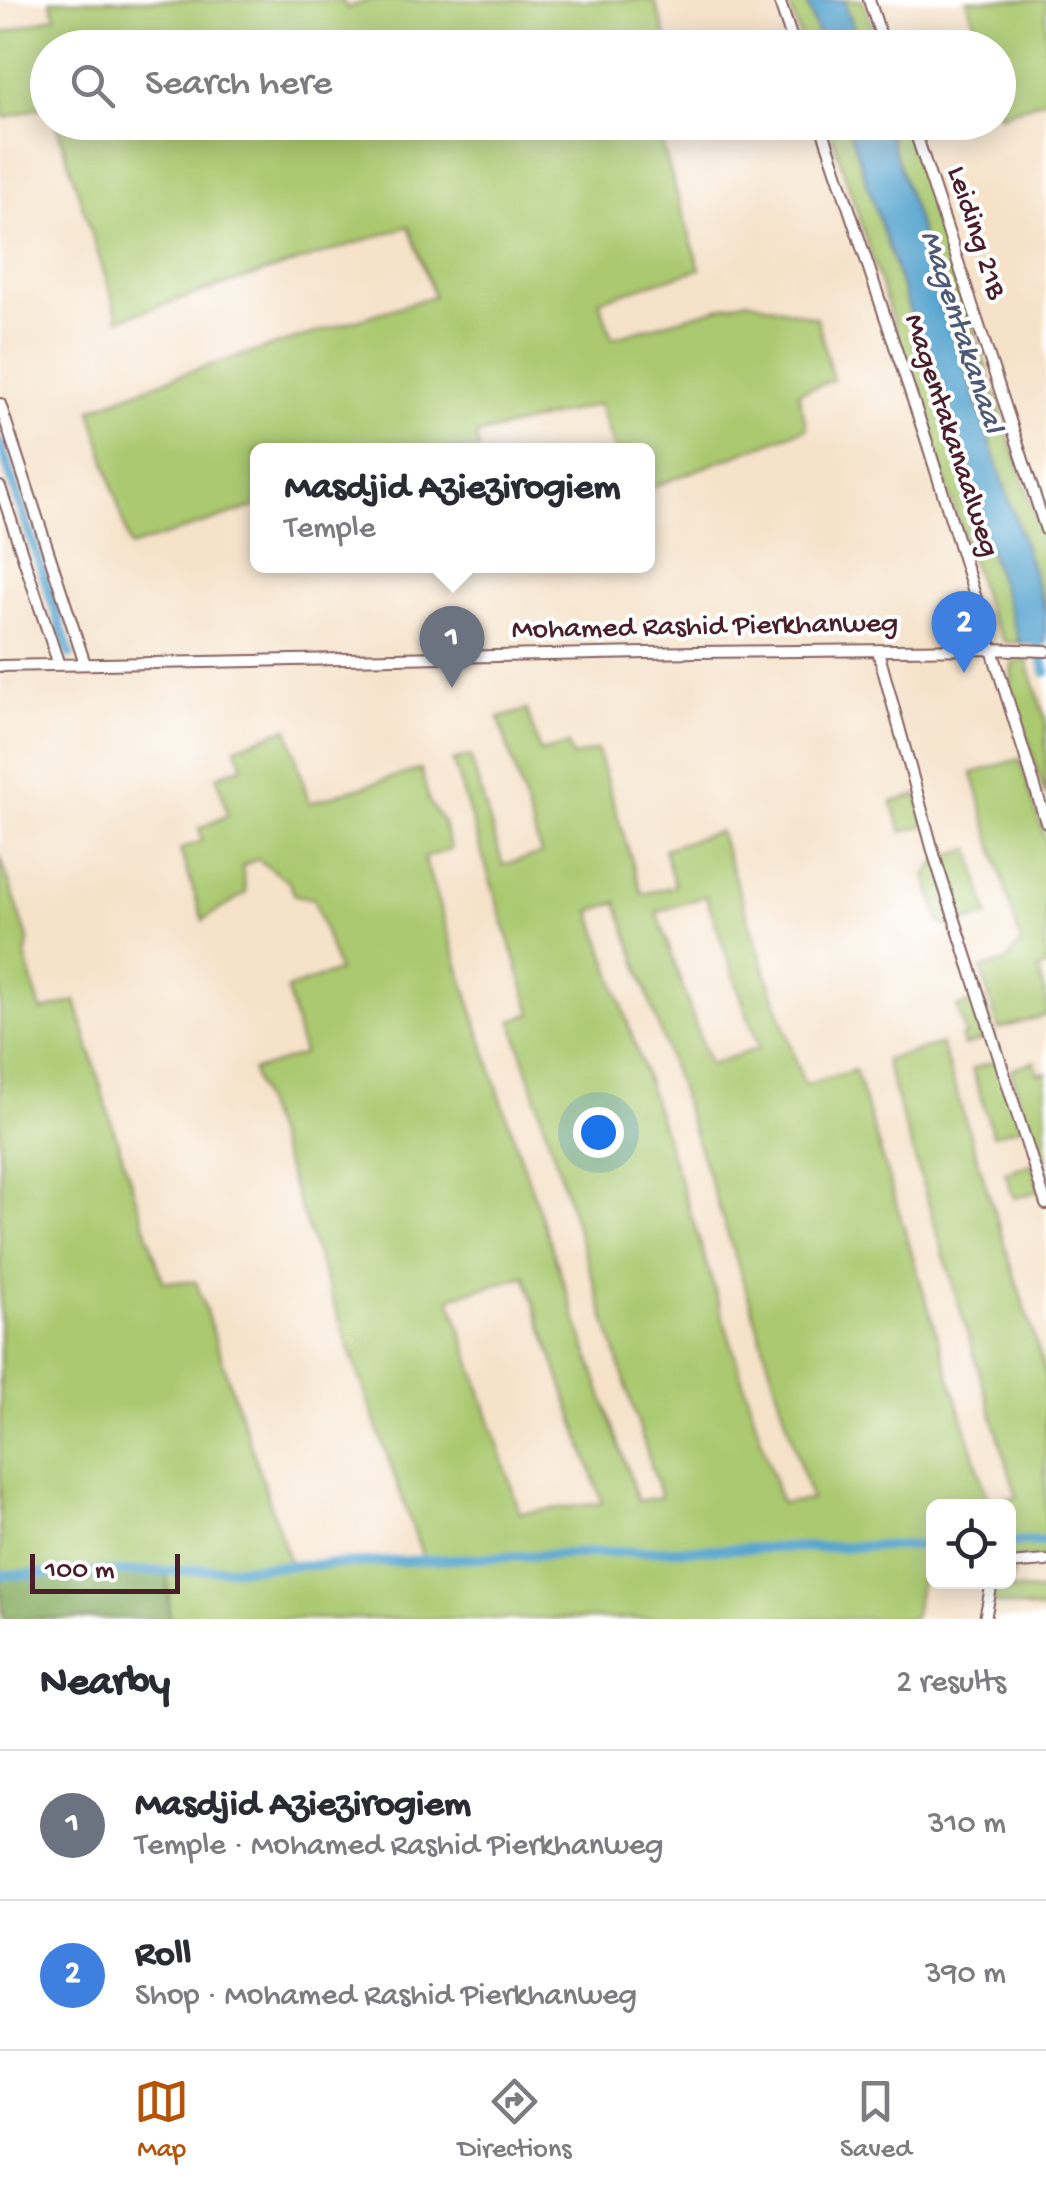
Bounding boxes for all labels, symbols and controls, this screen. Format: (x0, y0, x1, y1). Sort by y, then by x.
search box (30, 30, 1016, 140)
icon: search (65, 58, 120, 113)
text: Search here (145, 63, 332, 107)
street label: Leiding 21B (937, 162, 1013, 304)
water label: Magentakanaal (909, 226, 1011, 440)
street label: Magentakanaalweg (894, 310, 1006, 562)
popup (250, 443, 655, 573)
text: Masdjid Aziezirogiem (285, 467, 620, 511)
text: Temple (285, 511, 375, 549)
pin: 2 (932, 590, 996, 673)
pin: 1 (420, 606, 484, 688)
street label: Mohamed Rashid Pierkhanweg (511, 607, 899, 649)
your location (573, 1107, 624, 1158)
map controls (926, 1499, 1016, 1589)
button: locate (926, 1499, 1016, 1589)
scale bar (30, 1549, 180, 1594)
text: 100 m (45, 1555, 115, 1588)
text: Nearby (40, 1660, 170, 1709)
text: 2 results (896, 1665, 1006, 1703)
text: Masdjid Aziezirogiem (135, 1784, 471, 1828)
text: 1 (66, 1806, 79, 1844)
text: 310 m (928, 1806, 1006, 1844)
text: Temple · Mohamed Rashid Pierkhanweg (135, 1828, 664, 1866)
text: Roll (135, 1934, 191, 1978)
text: 2 (65, 1956, 80, 1994)
text: 390 m (925, 1956, 1006, 1994)
text: Shop · Mohamed Rashid Pierkhanweg (135, 1978, 637, 2016)
tab: Map (134, 2074, 189, 2167)
tab: Directions (458, 2074, 572, 2167)
tab: Saved (840, 2074, 912, 2167)

